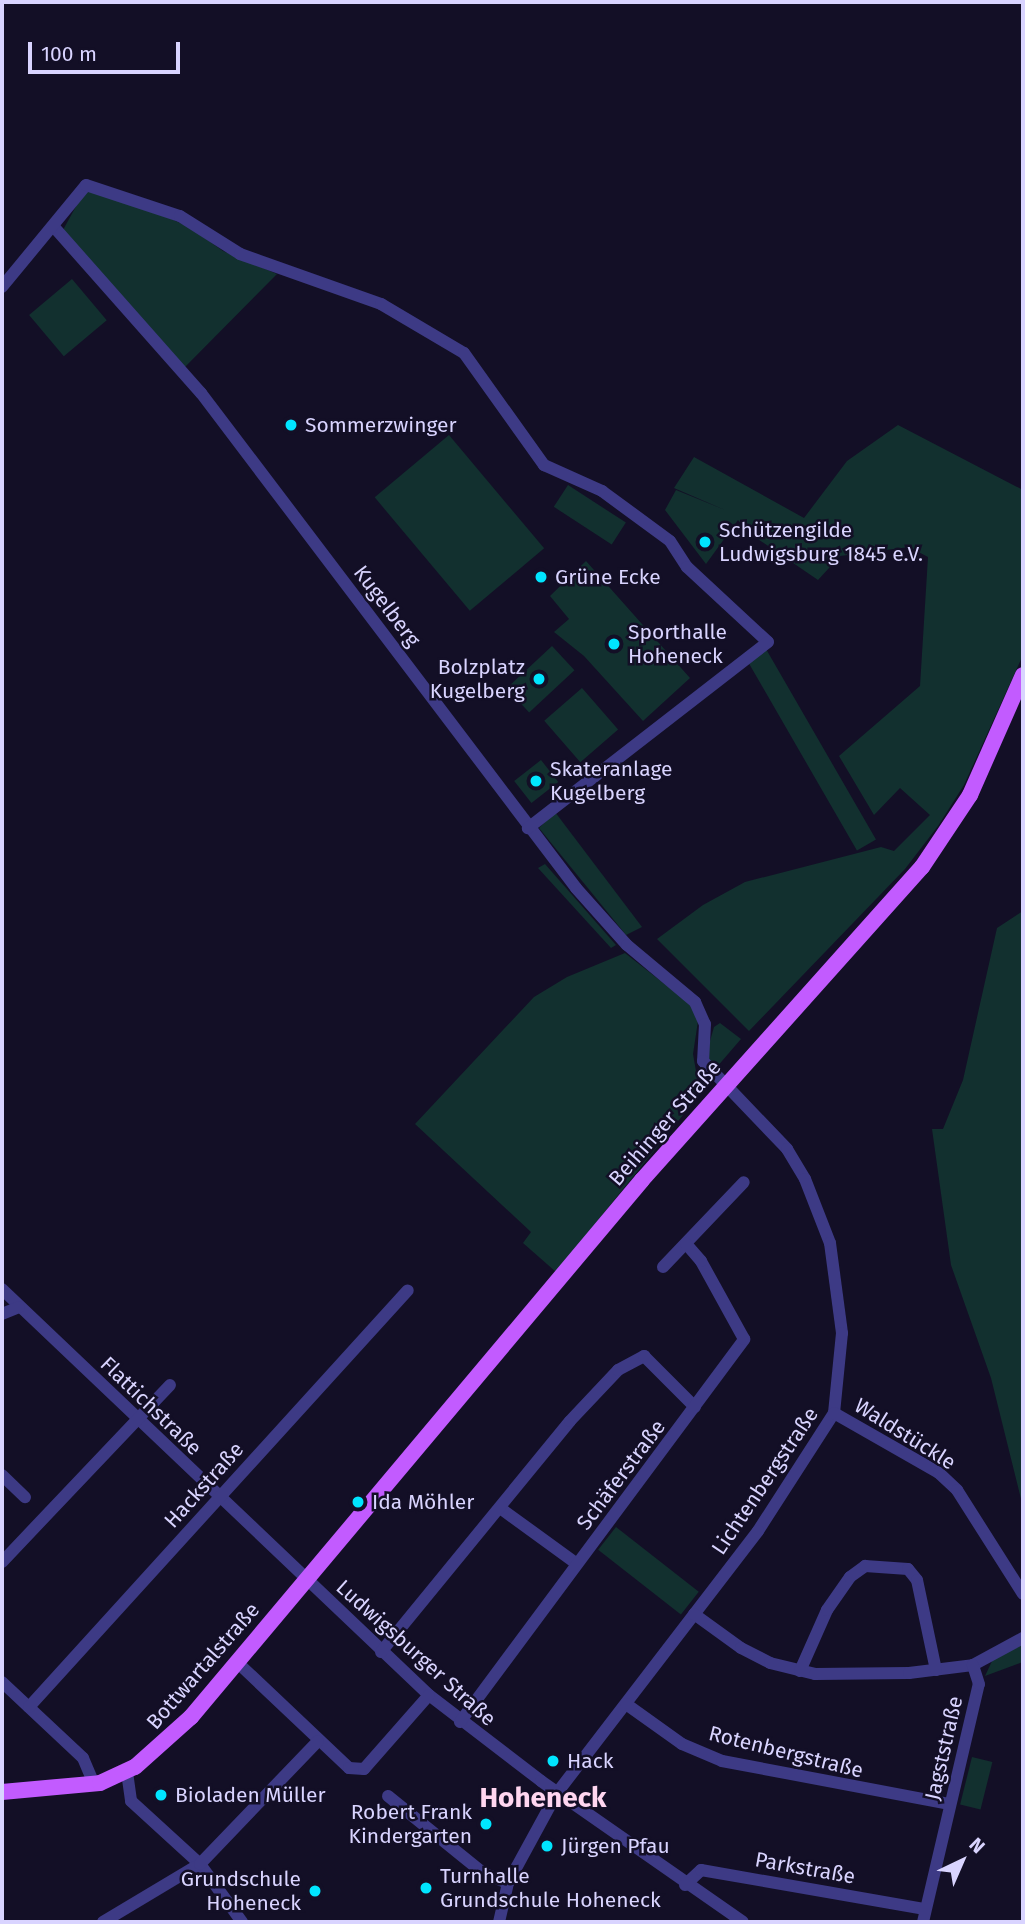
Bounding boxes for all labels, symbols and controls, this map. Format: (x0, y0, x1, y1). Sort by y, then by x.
scale bar (32, 28, 184, 72)
text: 100 m (41, 41, 97, 67)
place label: Sommerzwinger (305, 412, 457, 438)
marker: Sommerzwinger (283, 417, 299, 433)
place label: Schützengilde Ludwigsburg 1845 e.V. (719, 517, 923, 567)
marker: Schützengilde Ludwigsburg 1845 e.V. (697, 534, 713, 550)
street label: Kugelberg (348, 560, 426, 652)
place label: Grüne Ecke (555, 564, 661, 590)
marker: Grüne Ecke (533, 569, 549, 585)
place label: Sporthalle Hoheneck (628, 619, 727, 669)
marker: Sporthalle Hoheneck (606, 636, 622, 652)
place label: Bolzplatz Kugelberg (430, 654, 525, 704)
marker: Bolzplatz Kugelberg (531, 671, 547, 687)
place label: Skateranlage Kugelberg (550, 756, 672, 806)
marker: Skateranlage Kugelberg (528, 773, 544, 789)
street label: Beihinger Straße (604, 1055, 726, 1191)
street label: Flattichstraße (95, 1351, 207, 1461)
street label: Waldstückle (850, 1393, 960, 1475)
street label: Lichtenbergstraße (706, 1403, 824, 1559)
street label: Schäferstraße (571, 1415, 671, 1535)
street label: Hackstraße (159, 1437, 249, 1533)
place label: Ida Möhler (372, 1489, 474, 1515)
marker: Ida Möhler (350, 1494, 366, 1510)
street label: Ludwigsburger Straße (331, 1575, 501, 1731)
street label: Bottwartalstraße (141, 1598, 265, 1734)
street label: Jagststraße (920, 1694, 968, 1802)
street label: Rotenbergstraße (706, 1721, 866, 1783)
place label: Hack (567, 1748, 613, 1774)
marker: Hack (545, 1753, 561, 1769)
district label: Hoheneck (479, 1781, 607, 1815)
place label: Bioladen Müller (175, 1782, 326, 1808)
marker: Bioladen Müller (153, 1787, 169, 1803)
place label: Robert Frank Kindergarten (349, 1799, 472, 1849)
marker: Robert Frank Kindergarten (478, 1816, 494, 1832)
north arrow (927, 1826, 997, 1896)
place label: Jürgen Pfau (561, 1833, 670, 1859)
text: N (964, 1833, 989, 1858)
marker: Jürgen Pfau (539, 1838, 555, 1854)
street label: Parkstraße (753, 1847, 857, 1889)
place label: Turnhalle Grundschule Hoheneck (440, 1863, 661, 1913)
place label: Grundschule Hoheneck (181, 1866, 301, 1916)
marker: Turnhalle Grundschule Hoheneck (418, 1880, 434, 1896)
marker: Grundschule Hoheneck (307, 1883, 323, 1899)

